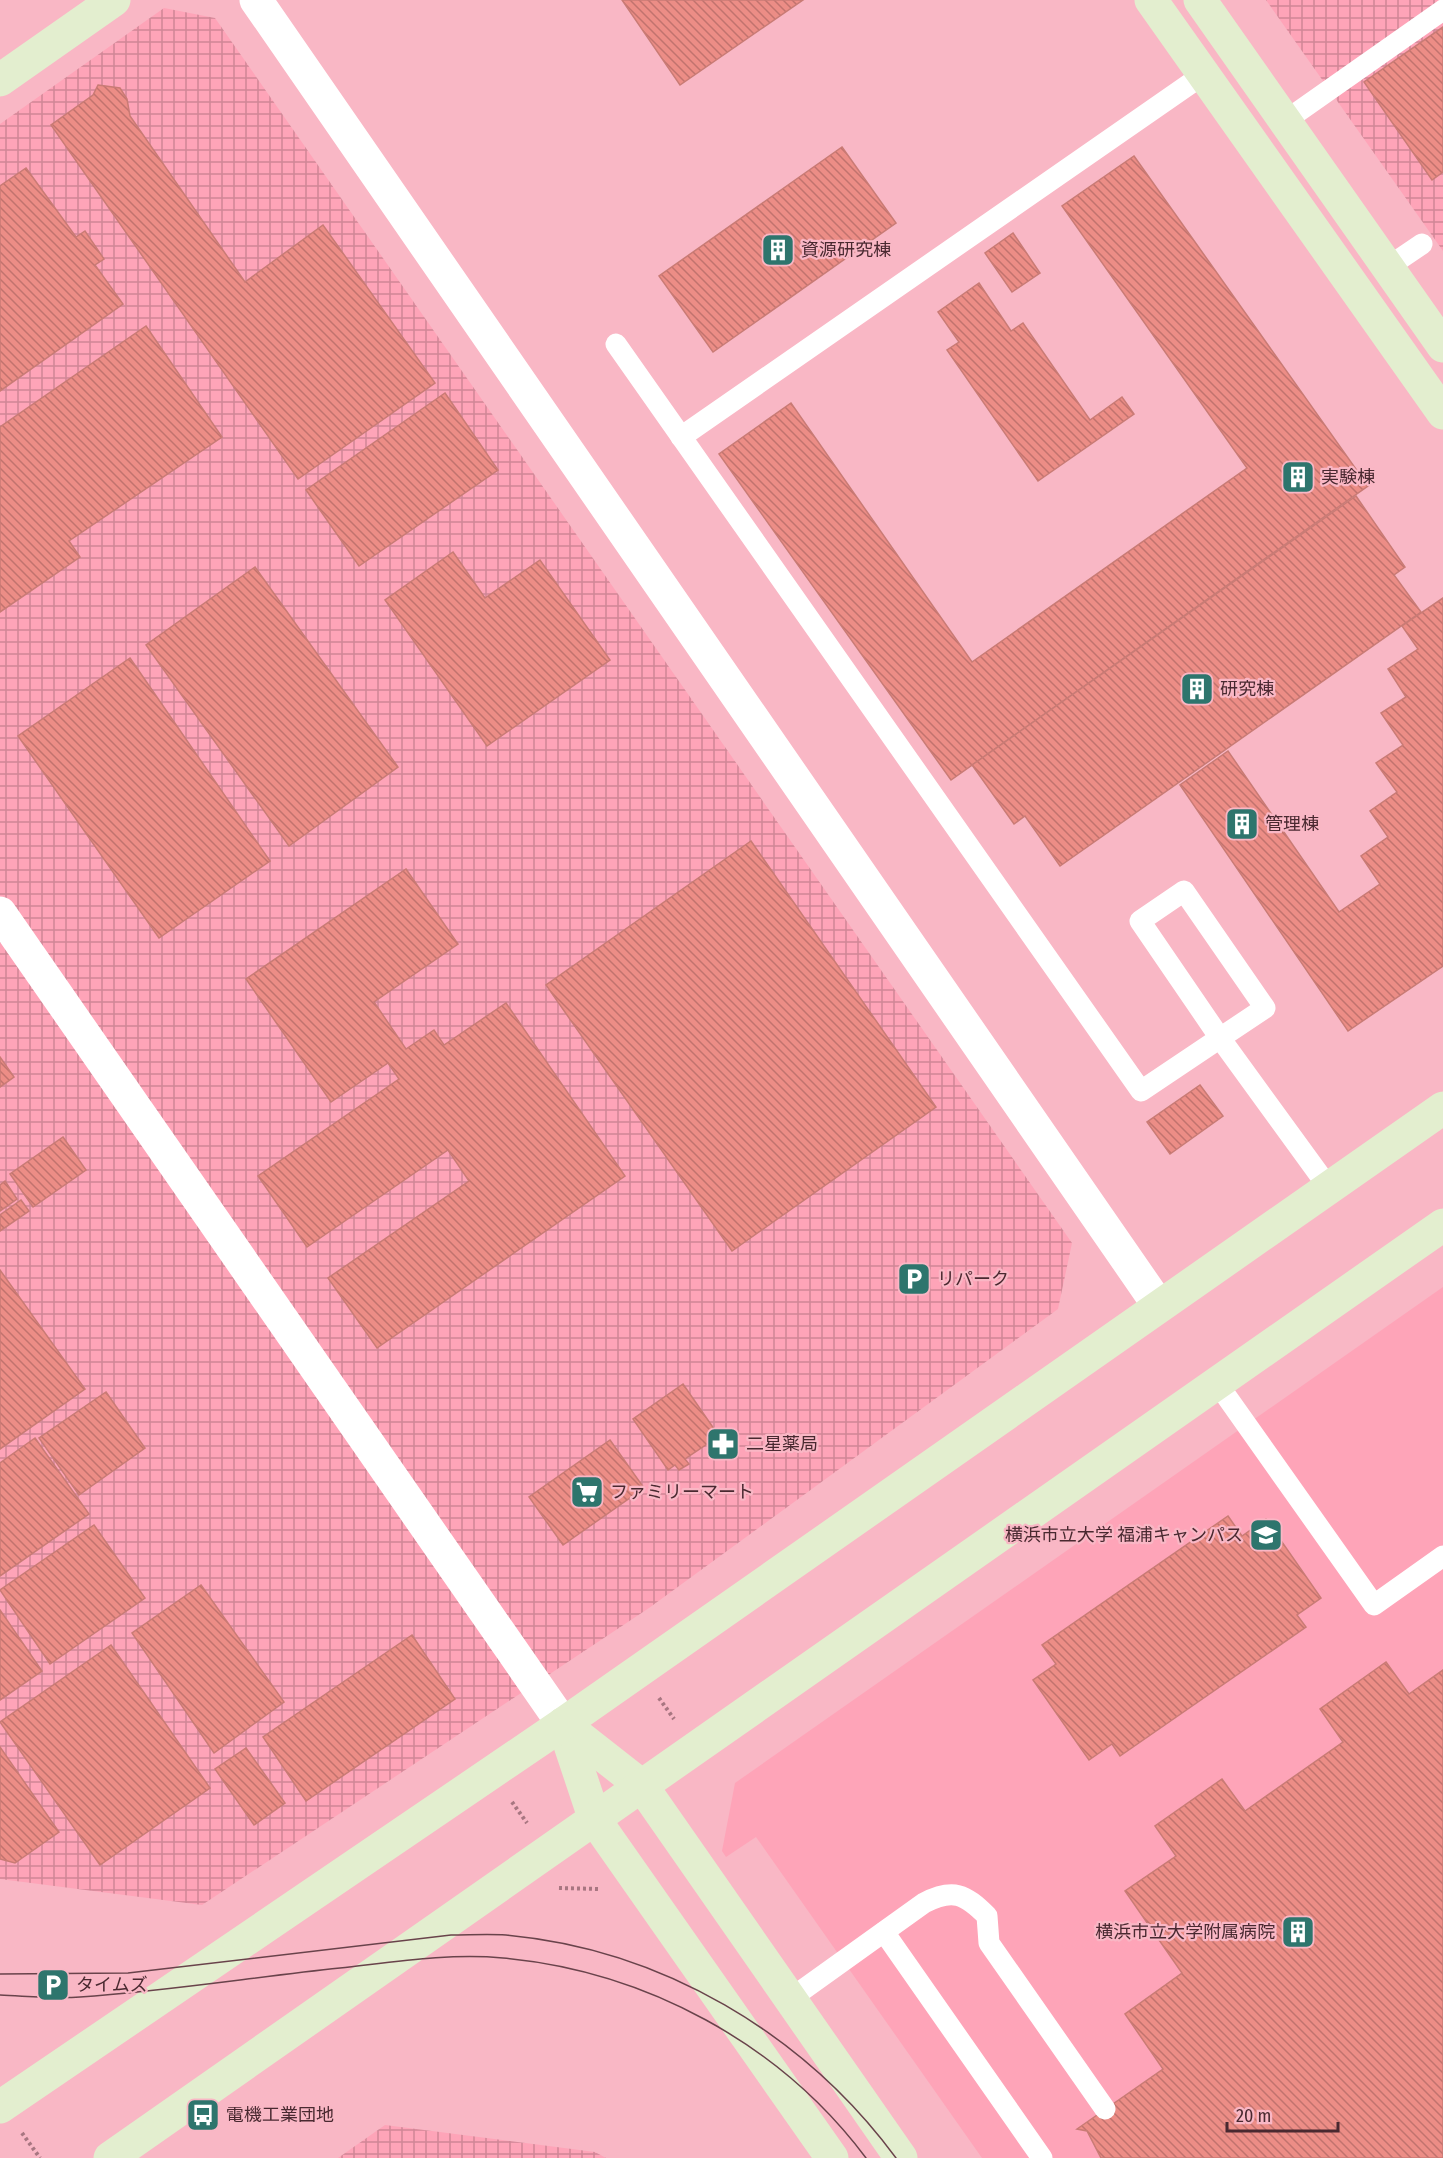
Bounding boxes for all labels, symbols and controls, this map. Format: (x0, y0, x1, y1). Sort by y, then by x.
building icon: 資源研究棟 (760, 232, 796, 268)
place label: 資源研究棟 (801, 239, 891, 261)
building icon: 実験棟 (1280, 459, 1316, 495)
place label: 実験棟 (1321, 466, 1375, 488)
building icon: 研究棟 (1179, 671, 1215, 707)
place label: 研究棟 (1220, 678, 1274, 700)
building icon: 管理棟 (1224, 806, 1260, 842)
place label: 管理棟 (1265, 813, 1319, 835)
parking icon: リパーク (896, 1261, 932, 1297)
place label: リパーク (937, 1268, 1009, 1290)
pharmacy icon: 二星薬局 (705, 1426, 741, 1462)
place label: 二星薬局 (746, 1433, 818, 1455)
supermarket icon: ファミリーマート (569, 1474, 605, 1510)
place label: ファミリーマート (610, 1481, 754, 1503)
school or university icon: 横浜市立大学 福浦キャンパス (1248, 1517, 1284, 1553)
place label: 横浜市立大学 福浦キャンパス (1005, 1524, 1243, 1546)
building icon: 横浜市立大学附属病院 (1280, 1914, 1316, 1950)
place label: 横浜市立大学附属病院 (1095, 1921, 1275, 1943)
parking icon: タイムズ (35, 1967, 71, 2003)
place label: タイムズ (76, 1974, 148, 1996)
scale bar (1227, 2095, 1338, 2133)
bus stop icon: 電機工業団地 (185, 2097, 221, 2133)
place label: 電機工業団地 (226, 2104, 334, 2126)
text: 20 m (1236, 2105, 1271, 2127)

